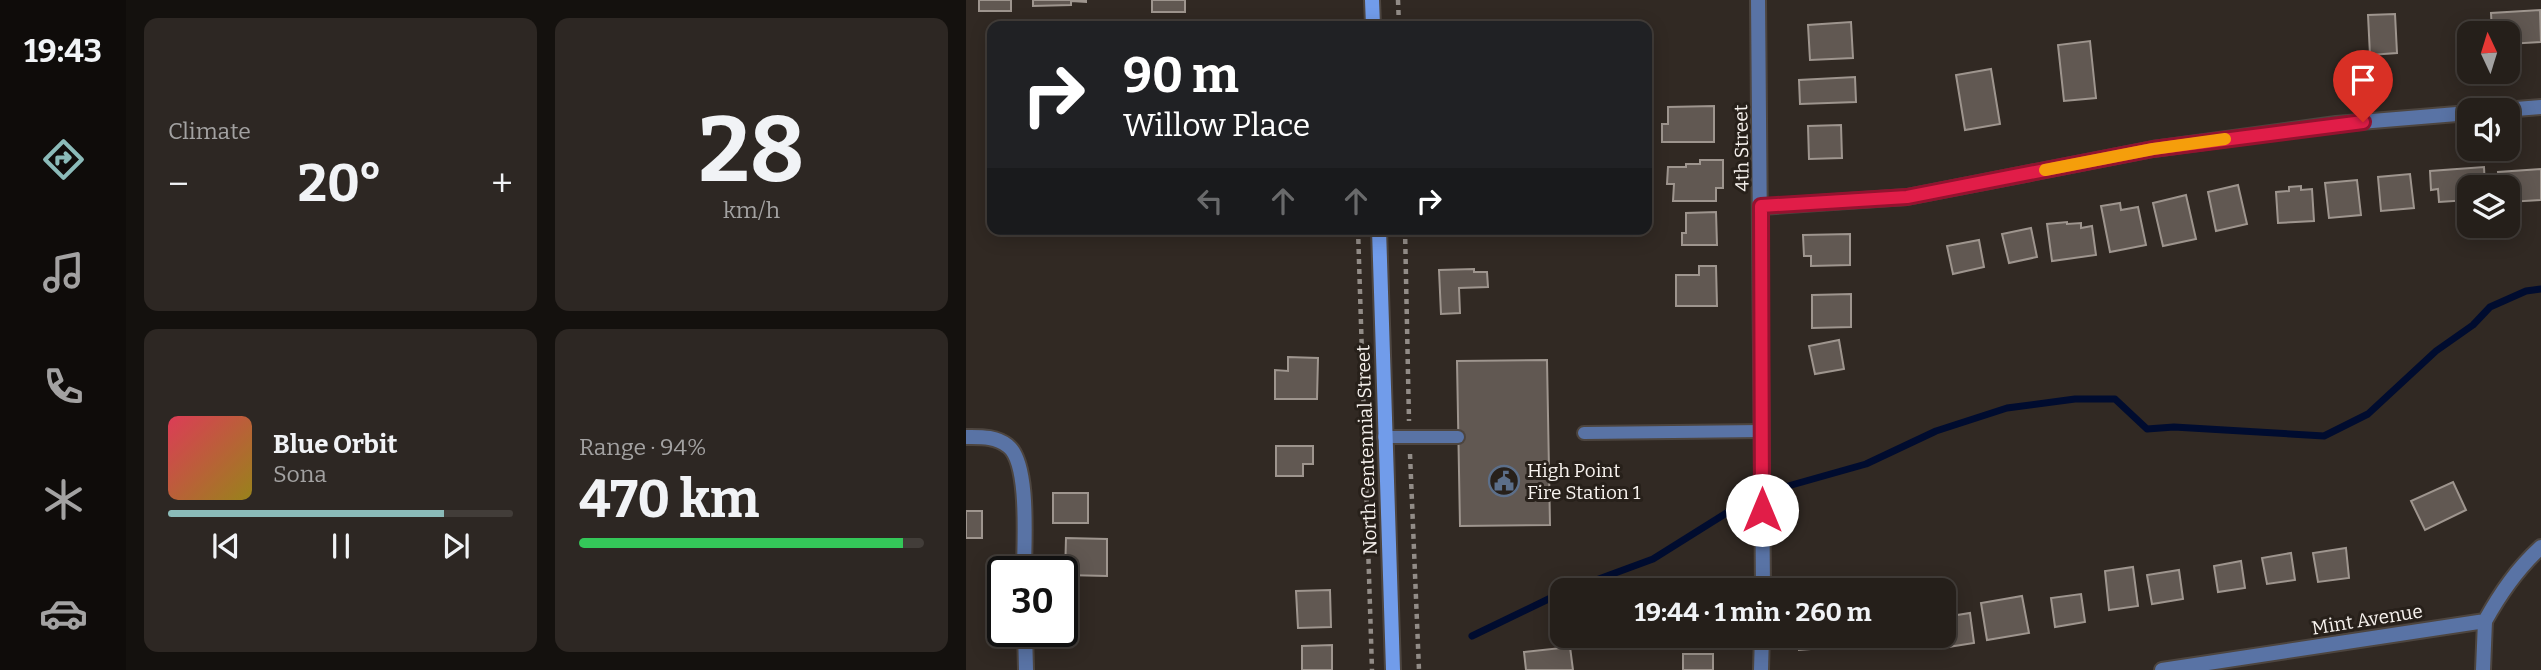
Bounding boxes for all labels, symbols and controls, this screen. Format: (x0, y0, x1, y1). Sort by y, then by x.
north arrow (2457, 21, 2520, 84)
map controls (2457, 21, 2520, 238)
text: 19:43 (24, 32, 102, 70)
text: 90 m (1123, 46, 1239, 105)
icon: right (1008, 49, 1099, 140)
pin (2333, 50, 2393, 122)
icon: arrive (2344, 61, 2382, 99)
text: 28 (698, 96, 805, 205)
button: sound (2457, 98, 2520, 161)
street label: 4th Street (1729, 104, 1754, 192)
text: Willow Place (1123, 106, 1310, 144)
text: Climate (168, 117, 251, 145)
icon: directions (39, 135, 88, 184)
text: 20° (298, 152, 382, 215)
text: − (168, 161, 189, 207)
text: + (491, 161, 513, 207)
button: layers (2457, 175, 2520, 238)
icon: left (1191, 182, 1229, 220)
icon: ahead (1264, 182, 1302, 220)
icon: ahead (1337, 182, 1375, 220)
icon: right (1410, 182, 1448, 220)
text: km/h (723, 196, 780, 224)
icon: music (39, 248, 88, 297)
street label: North Centennial Street (1351, 344, 1382, 555)
icon: phone (39, 362, 88, 411)
text: Blue Orbit (273, 429, 397, 460)
text: Range · 94% (579, 433, 706, 461)
place label: High Point Fire Station 1 (1527, 459, 1641, 504)
text: Sona (273, 460, 327, 488)
public building icon: High Point Fire Station 1 (1487, 464, 1521, 498)
text: 470 km (579, 468, 759, 531)
position arrow (1725, 473, 1799, 547)
icon: climate (39, 475, 88, 524)
icon: previous (207, 527, 245, 565)
icon: pause (322, 527, 360, 565)
icon: next (437, 527, 475, 565)
speed limit sign: 30 (987, 556, 1078, 647)
icon: car (39, 589, 88, 638)
text: 19:44 · 1 min · 260 m (1634, 597, 1872, 628)
street label: Mint Avenue (2310, 599, 2424, 640)

